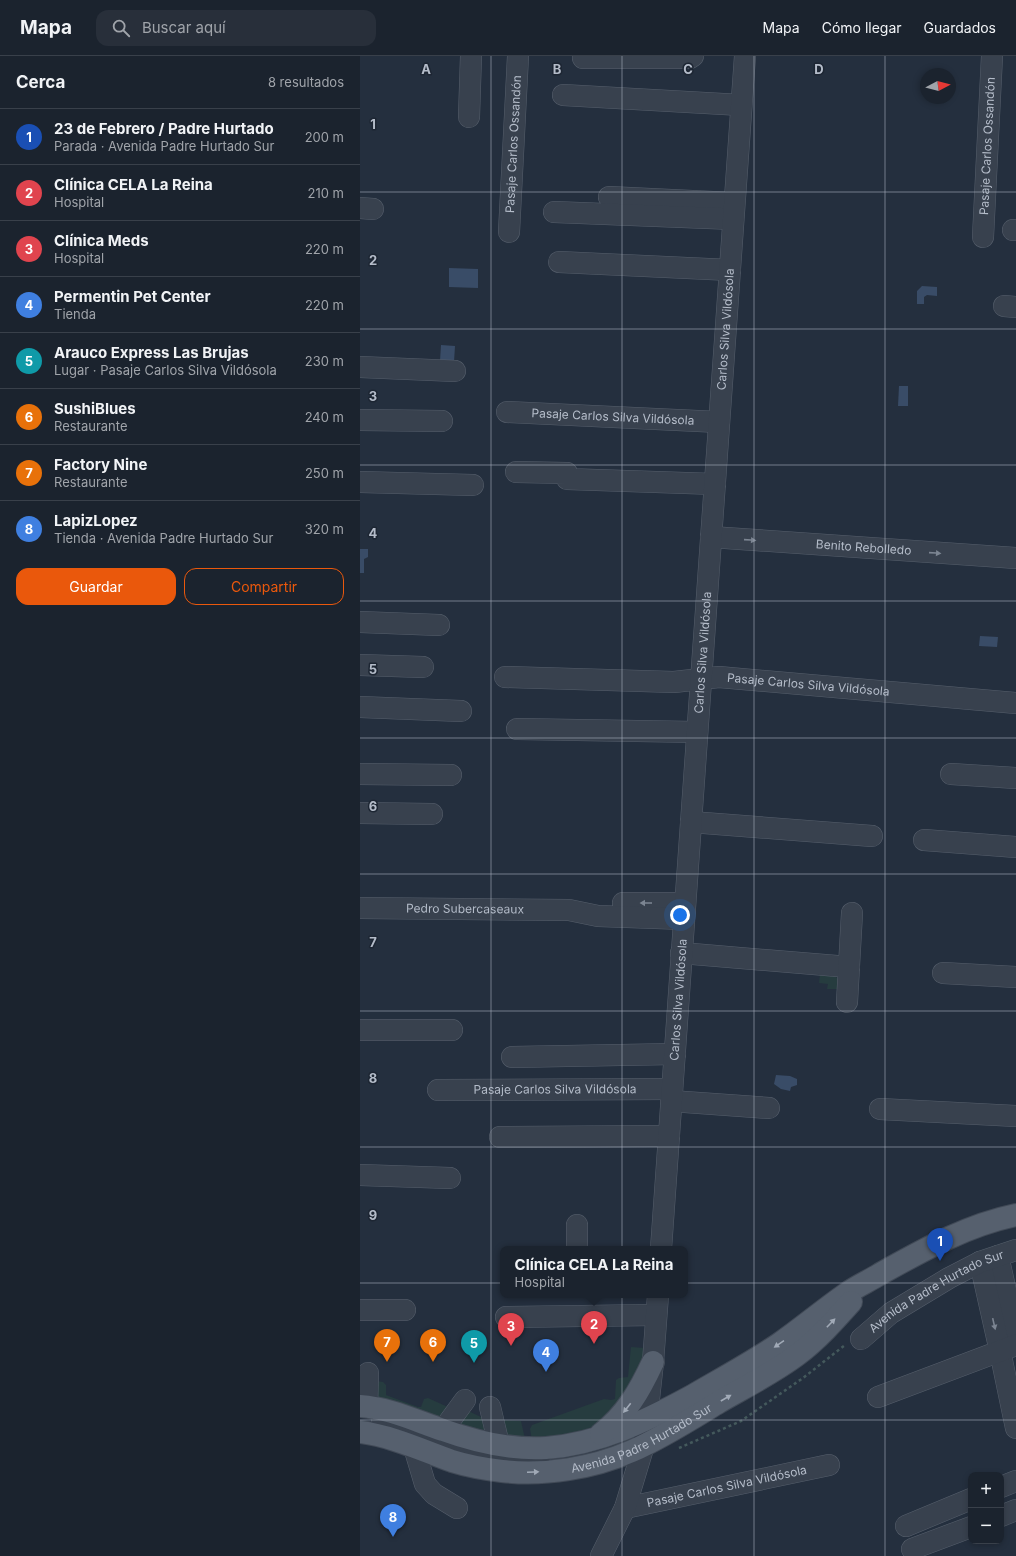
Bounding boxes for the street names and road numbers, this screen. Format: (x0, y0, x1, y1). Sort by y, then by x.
street label: Pasaje Carlos Ossandón (502, 75, 524, 213)
street label: Pasaje Carlos Ossandón (976, 77, 998, 215)
street label: Carlos Silva Vildósola (713, 268, 737, 391)
street label: Pasaje Carlos Silva Vildósola (531, 405, 695, 428)
street label: Benito Rebolledo (815, 536, 912, 558)
street label: Carlos Silva Vildósola (691, 591, 714, 714)
street label: Pasaje Carlos Silva Vildósola (726, 670, 890, 699)
street label: Pedro Subercaseaux (406, 900, 525, 917)
street label: Carlos Silva Vildósola (666, 938, 690, 1061)
street label: Pasaje Carlos Silva Vildósola (473, 1081, 637, 1097)
street label: Avenida Padre Hurtado Sur (866, 1247, 1006, 1336)
street label: Avenida Padre Hurtado Sur (570, 1400, 715, 1476)
street label: Pasaje Carlos Silva Vildósola (645, 1462, 808, 1510)

